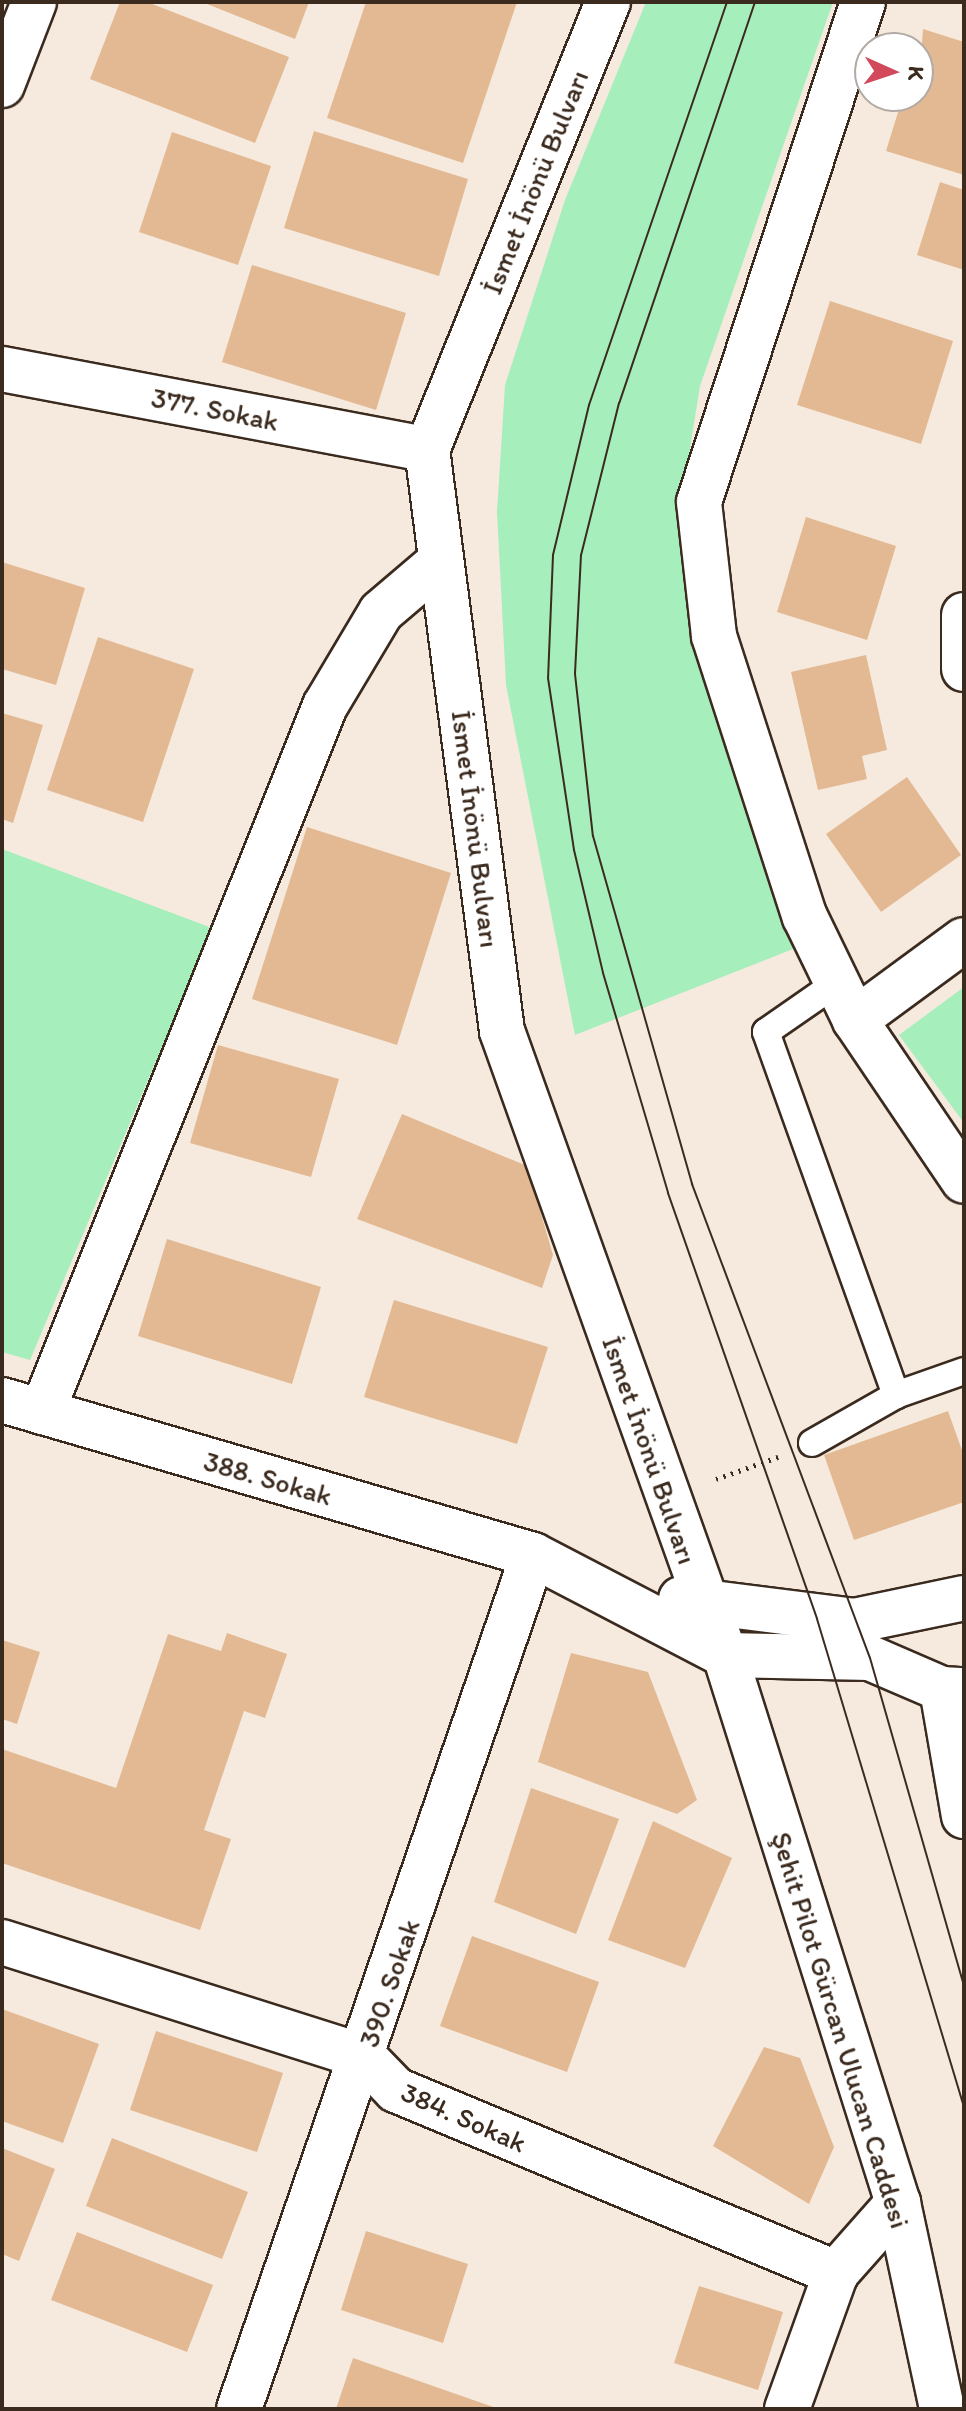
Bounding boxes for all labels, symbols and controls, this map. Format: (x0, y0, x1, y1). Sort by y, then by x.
north arrow (854, 32, 934, 112)
street label: İsmet İnönü Bulvarı (475, 65, 595, 299)
text: K (903, 65, 930, 81)
street label: 377. Sokak (149, 380, 281, 438)
street label: İsmet İnönü Bulvarı (445, 708, 507, 950)
street label: İsmet İnönü Bulvarı (595, 1331, 705, 1569)
street label: 388. Sokak (200, 1444, 336, 1512)
street label: Şehit Pilot Gürcan Ulucan Caddesi (765, 1828, 917, 2232)
street label: 390. Sokak (351, 1915, 427, 2051)
street label: 384. Sokak (396, 2075, 532, 2159)

